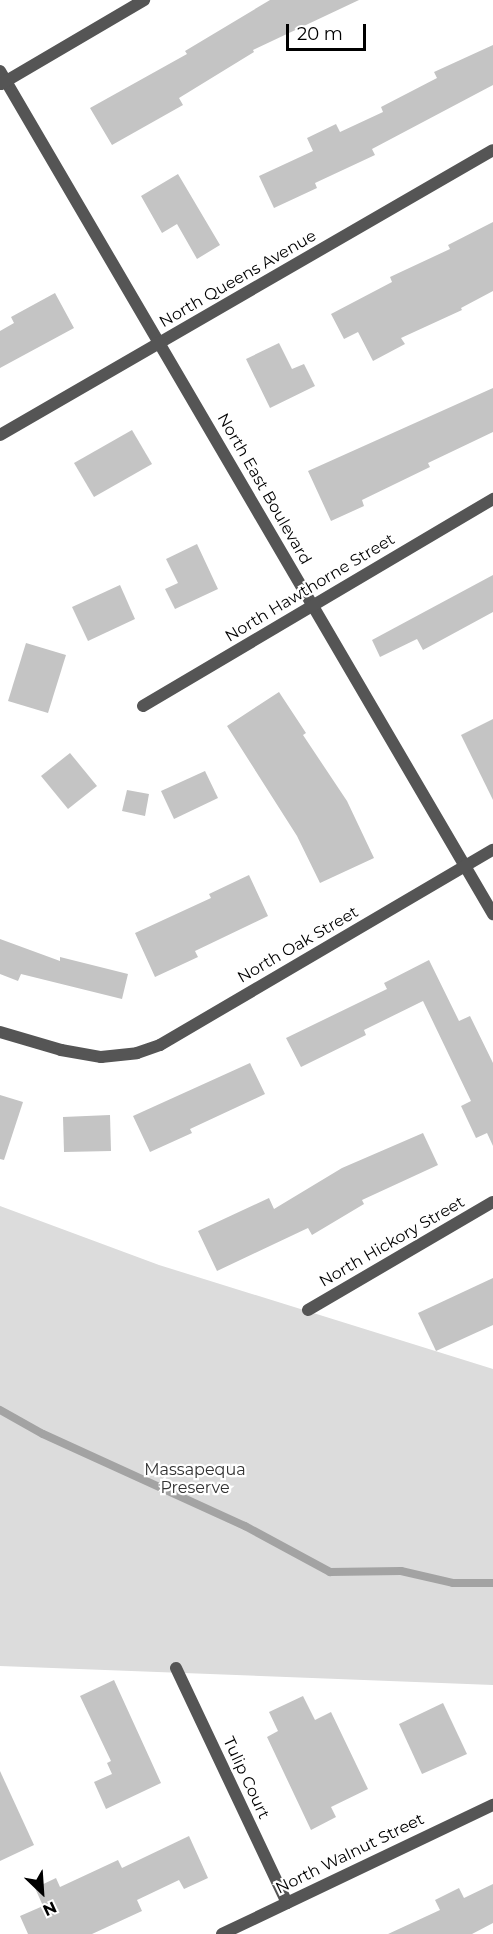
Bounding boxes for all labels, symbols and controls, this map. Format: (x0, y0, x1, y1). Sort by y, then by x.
scale bar (289, 12, 368, 50)
text: 20 m (297, 23, 343, 45)
street label: North Queens Avenue (156, 226, 320, 332)
street label: North East Boulevard (213, 410, 315, 568)
street label: North Hawthorne Street (222, 530, 398, 646)
street label: North Oak Street (234, 903, 362, 987)
street label: North Hickory Street (316, 1193, 468, 1291)
park label: Massapequa Preserve (144, 1460, 246, 1498)
street label: Tulip Court (219, 1734, 273, 1822)
street label: North Walnut Street (273, 1810, 427, 1898)
north arrow (12, 1862, 72, 1922)
text: N (40, 1897, 60, 1920)

